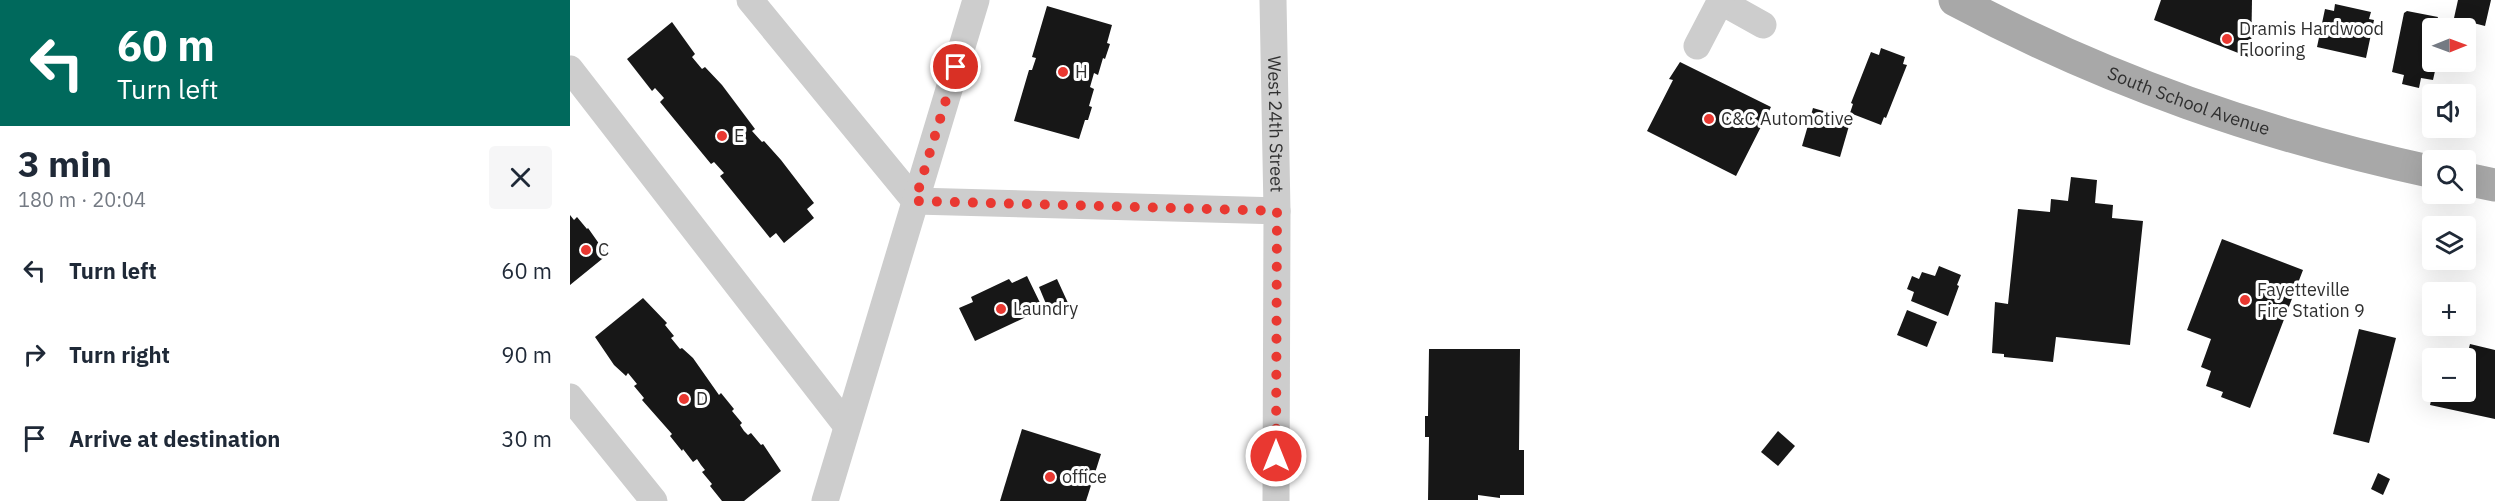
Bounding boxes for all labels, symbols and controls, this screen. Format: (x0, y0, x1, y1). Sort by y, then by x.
place label: Dramis Hardwood Flooring (2239, 17, 2384, 61)
text: 60 m (117, 18, 215, 73)
north arrow (2422, 18, 2476, 72)
map controls (2422, 18, 2476, 402)
icon: left (18, 24, 96, 102)
marker: Dramis Hardwood Flooring (2220, 32, 2234, 46)
pin (930, 41, 981, 92)
icon: arrive (939, 50, 972, 83)
street label: West 24th Street (1263, 55, 1289, 193)
place label: H (1075, 60, 1088, 83)
street label: South School Avenue (2104, 61, 2273, 140)
marker: H (1056, 65, 1070, 79)
text: Turn left (117, 71, 218, 106)
button: sound (2422, 84, 2476, 138)
place label: C&C Automotive (1721, 107, 1853, 130)
marker: C&C Automotive (1702, 112, 1716, 126)
place label: E (734, 124, 745, 147)
marker: E (715, 129, 729, 143)
text: 3 min (18, 140, 112, 187)
button: close (489, 146, 552, 209)
button: search (2422, 150, 2476, 204)
text: 180 m · 20:04 (18, 186, 146, 213)
button: layers (2422, 216, 2476, 270)
place label: C (598, 238, 609, 261)
marker: C (579, 243, 593, 257)
icon: left (18, 254, 51, 287)
text: Turn left (69, 256, 157, 285)
text: 60 m (501, 256, 552, 285)
place label: Fayetteville Fire Station 9 (2257, 278, 2365, 322)
button: + (2422, 282, 2476, 336)
marker: Fayetteville Fire Station 9 (2238, 293, 2252, 307)
place label: Laundry (1013, 297, 1078, 320)
marker: Laundry (994, 302, 1008, 316)
icon: right (18, 338, 51, 371)
text: Turn right (69, 340, 170, 369)
text: 90 m (501, 340, 552, 369)
button: − (2422, 348, 2476, 402)
place label: D (696, 387, 708, 410)
marker: D (677, 392, 691, 406)
icon: arrive (18, 422, 51, 455)
text: Arrive at destination (69, 424, 280, 453)
text: 30 m (501, 424, 552, 453)
position arrow (1244, 424, 1308, 488)
place label: office (1062, 465, 1107, 488)
marker: office (1043, 470, 1057, 484)

